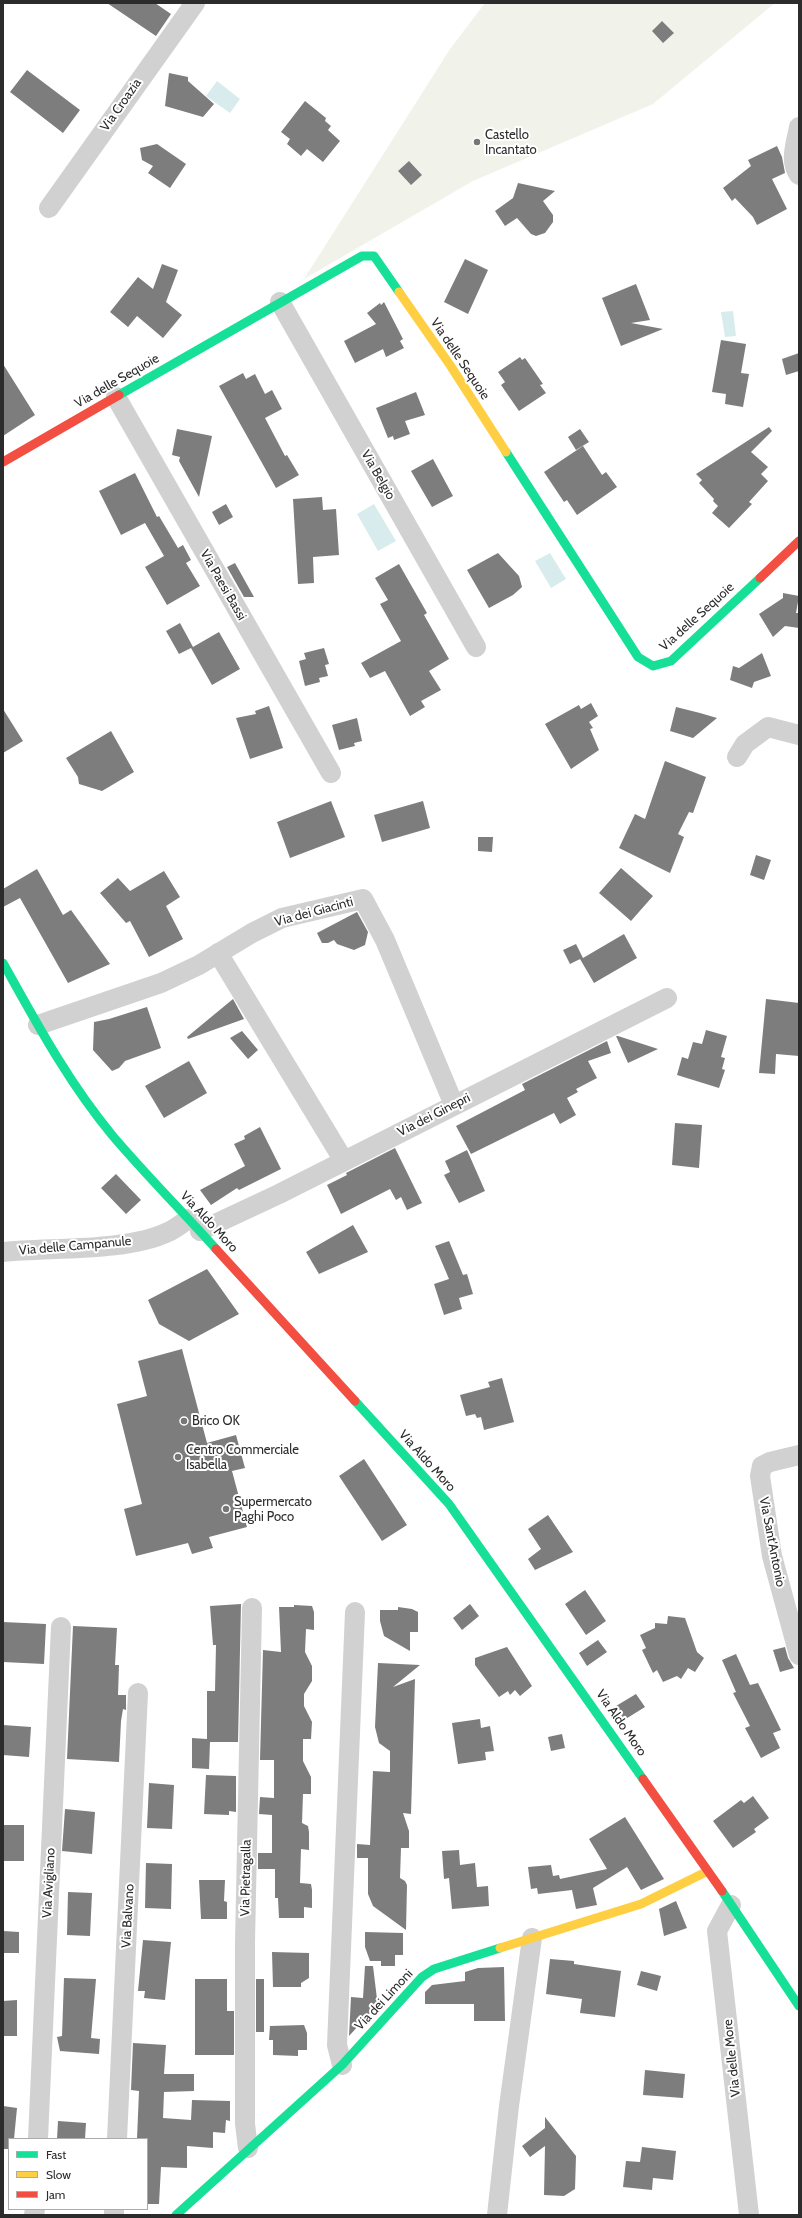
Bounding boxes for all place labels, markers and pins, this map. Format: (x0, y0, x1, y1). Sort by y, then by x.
place label: Castello Incantato (485, 127, 537, 158)
marker: Castello Incantato (472, 137, 482, 147)
place label: Brico OK (192, 1413, 240, 1429)
marker: Brico OK (179, 1416, 189, 1426)
place label: Centro Commerciale Isabella (186, 1442, 299, 1473)
marker: Centro Commerciale Isabella (173, 1452, 183, 1462)
place label: Supermercato Paghi Poco (234, 1494, 312, 1525)
marker: Supermercato Paghi Poco (221, 1504, 231, 1514)

